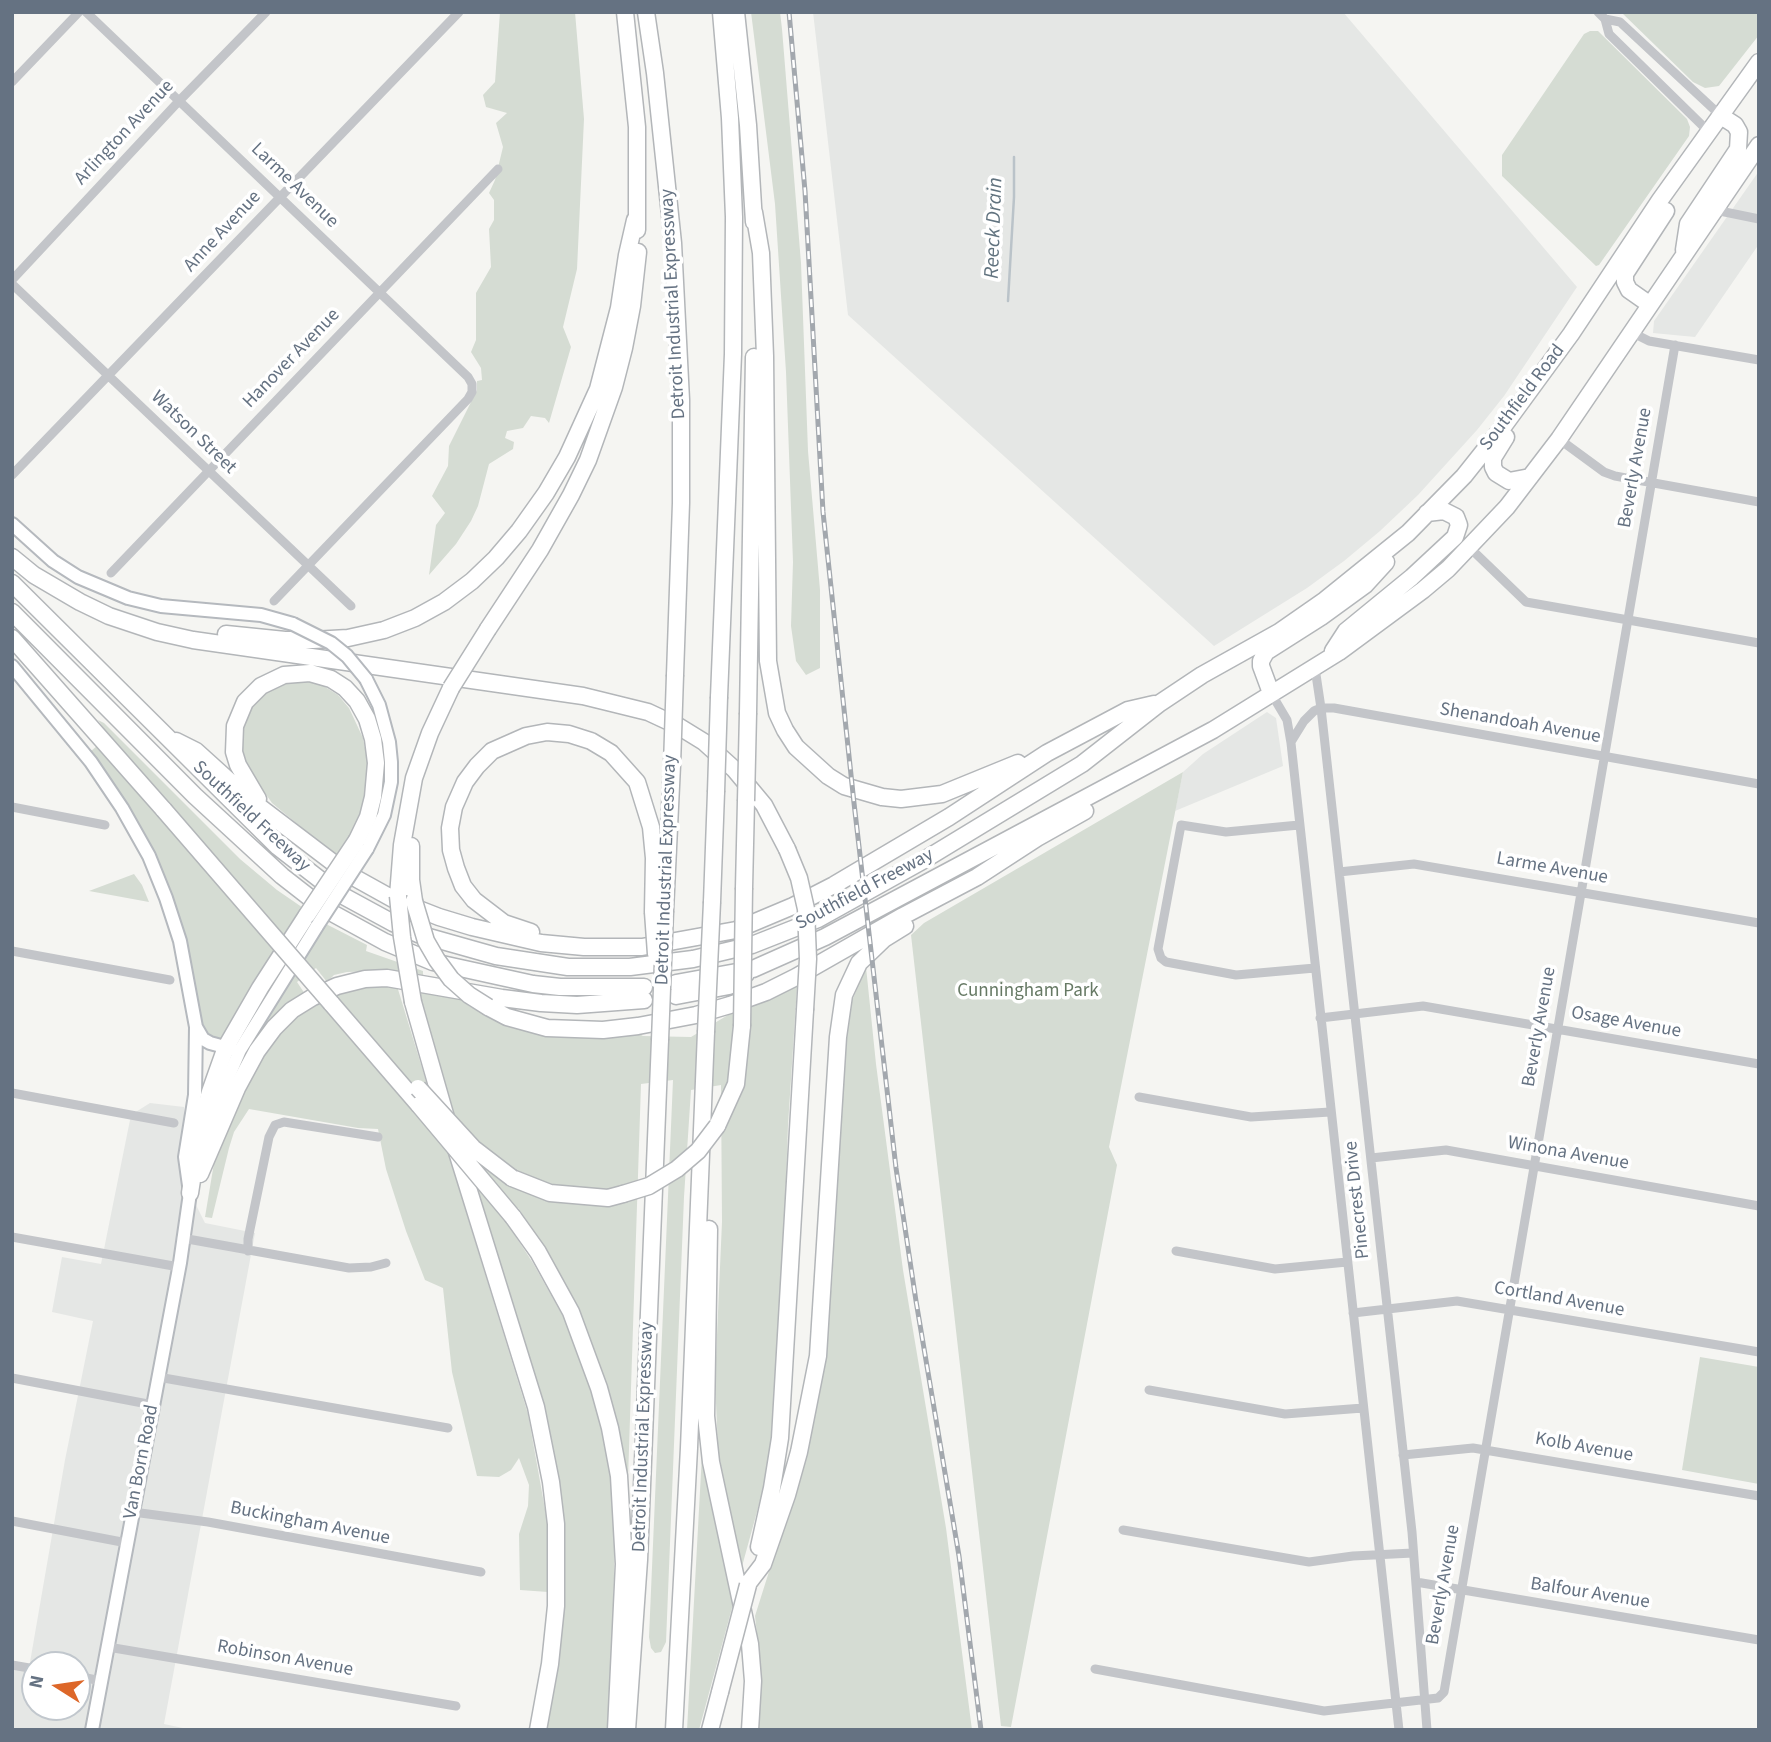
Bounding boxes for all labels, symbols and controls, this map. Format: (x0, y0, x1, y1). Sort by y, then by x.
street label: Arlington Avenue (70, 76, 180, 190)
street label: Larme Avenue (245, 139, 343, 233)
water label: Reeck Drain (981, 177, 1009, 279)
street label: Anne Avenue (180, 187, 266, 277)
street label: Detroit Industrial Expressway (657, 188, 691, 420)
street label: Hanover Avenue (239, 304, 345, 414)
street label: Southfield Road (1476, 340, 1570, 456)
street label: Watson Street (145, 387, 241, 479)
street label: Beverly Avenue (1614, 406, 1658, 530)
street label: Shenandoah Avenue (1438, 699, 1602, 749)
street label: Detroit Industrial Expressway (652, 754, 682, 986)
street label: Southfield Freeway (187, 757, 315, 877)
street label: Southfield Freeway (792, 844, 938, 936)
street label: Larme Avenue (1494, 848, 1610, 890)
street label: Beverly Avenue (1518, 965, 1562, 1089)
park label: Cunningham Park (957, 981, 1099, 1003)
street label: Osage Avenue (1569, 1002, 1683, 1044)
street label: Winona Avenue (1506, 1132, 1630, 1176)
street label: Pinecrest Drive (1340, 1140, 1376, 1260)
street label: Cortland Avenue (1492, 1277, 1626, 1323)
street label: Detroit Industrial Expressway (629, 1321, 659, 1553)
street label: Van Born Road (120, 1403, 164, 1521)
street label: Kolb Avenue (1533, 1428, 1635, 1468)
street label: Buckingham Avenue (228, 1497, 392, 1551)
street label: Beverly Avenue (1422, 1523, 1466, 1647)
street label: Balfour Avenue (1529, 1573, 1651, 1615)
street label: Robinson Avenue (215, 1636, 355, 1682)
north arrow (21, 1651, 91, 1721)
text: N (22, 1673, 51, 1691)

